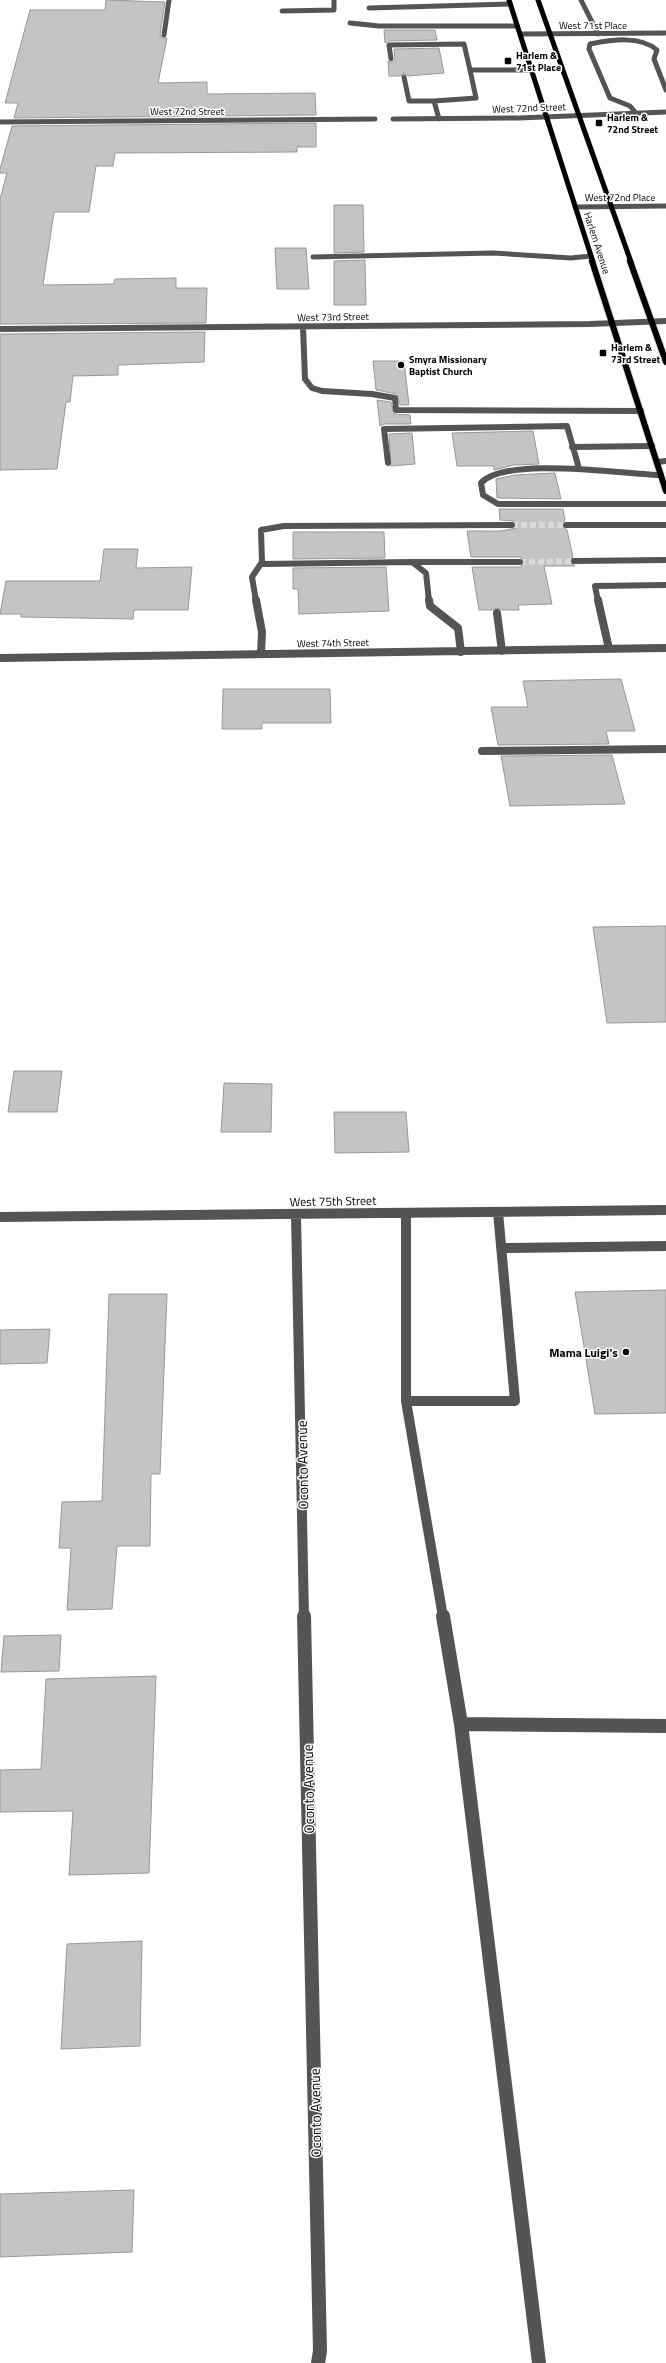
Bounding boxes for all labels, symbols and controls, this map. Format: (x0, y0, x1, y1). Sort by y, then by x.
street label: West 71st Place (559, 18, 627, 33)
place label: Harlem & 71st Place (516, 48, 561, 75)
marker: Harlem & 71st Place (503, 56, 513, 66)
street label: West 72nd Street (492, 99, 567, 117)
street label: West 72nd Street (150, 104, 224, 119)
place label: Harlem & 72nd Street (607, 110, 658, 137)
marker: Harlem & 72nd Street (594, 118, 604, 128)
street label: West 72nd Place (585, 190, 655, 205)
street label: Harlem Avenue (580, 210, 614, 276)
street label: West 73rd Street (297, 309, 370, 325)
place label: Harlem & 73rd Street (611, 340, 661, 367)
marker: Harlem & 73rd Street (598, 348, 608, 358)
place label: Smyra Missionary Baptist Church (409, 352, 487, 379)
marker: Smyra Missionary Baptist Church (396, 360, 406, 370)
street label: West 74th Street (297, 635, 370, 651)
street label: West 75th Street (290, 1191, 377, 1211)
place label: Mama Luigi's (549, 1343, 618, 1362)
marker: Mama Luigi's (621, 1347, 631, 1357)
street label: Oconto Avenue (291, 1420, 313, 1510)
street label: Oconto Avenue (297, 1744, 319, 1834)
street label: Oconto Avenue (304, 2068, 326, 2158)

